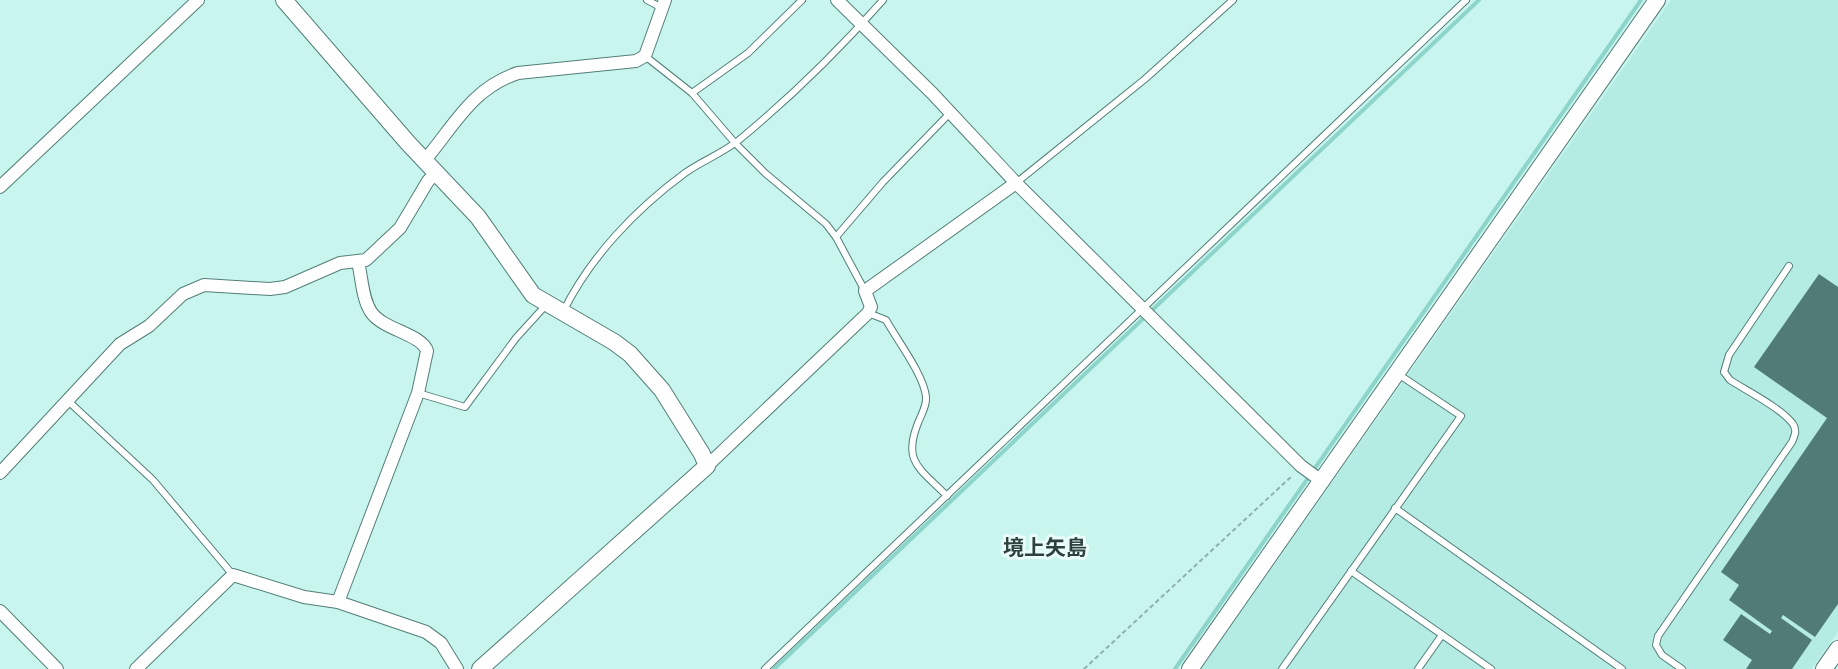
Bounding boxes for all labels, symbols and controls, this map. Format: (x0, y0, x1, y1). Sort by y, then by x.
district label: 境上矢島 (1003, 536, 1087, 560)

